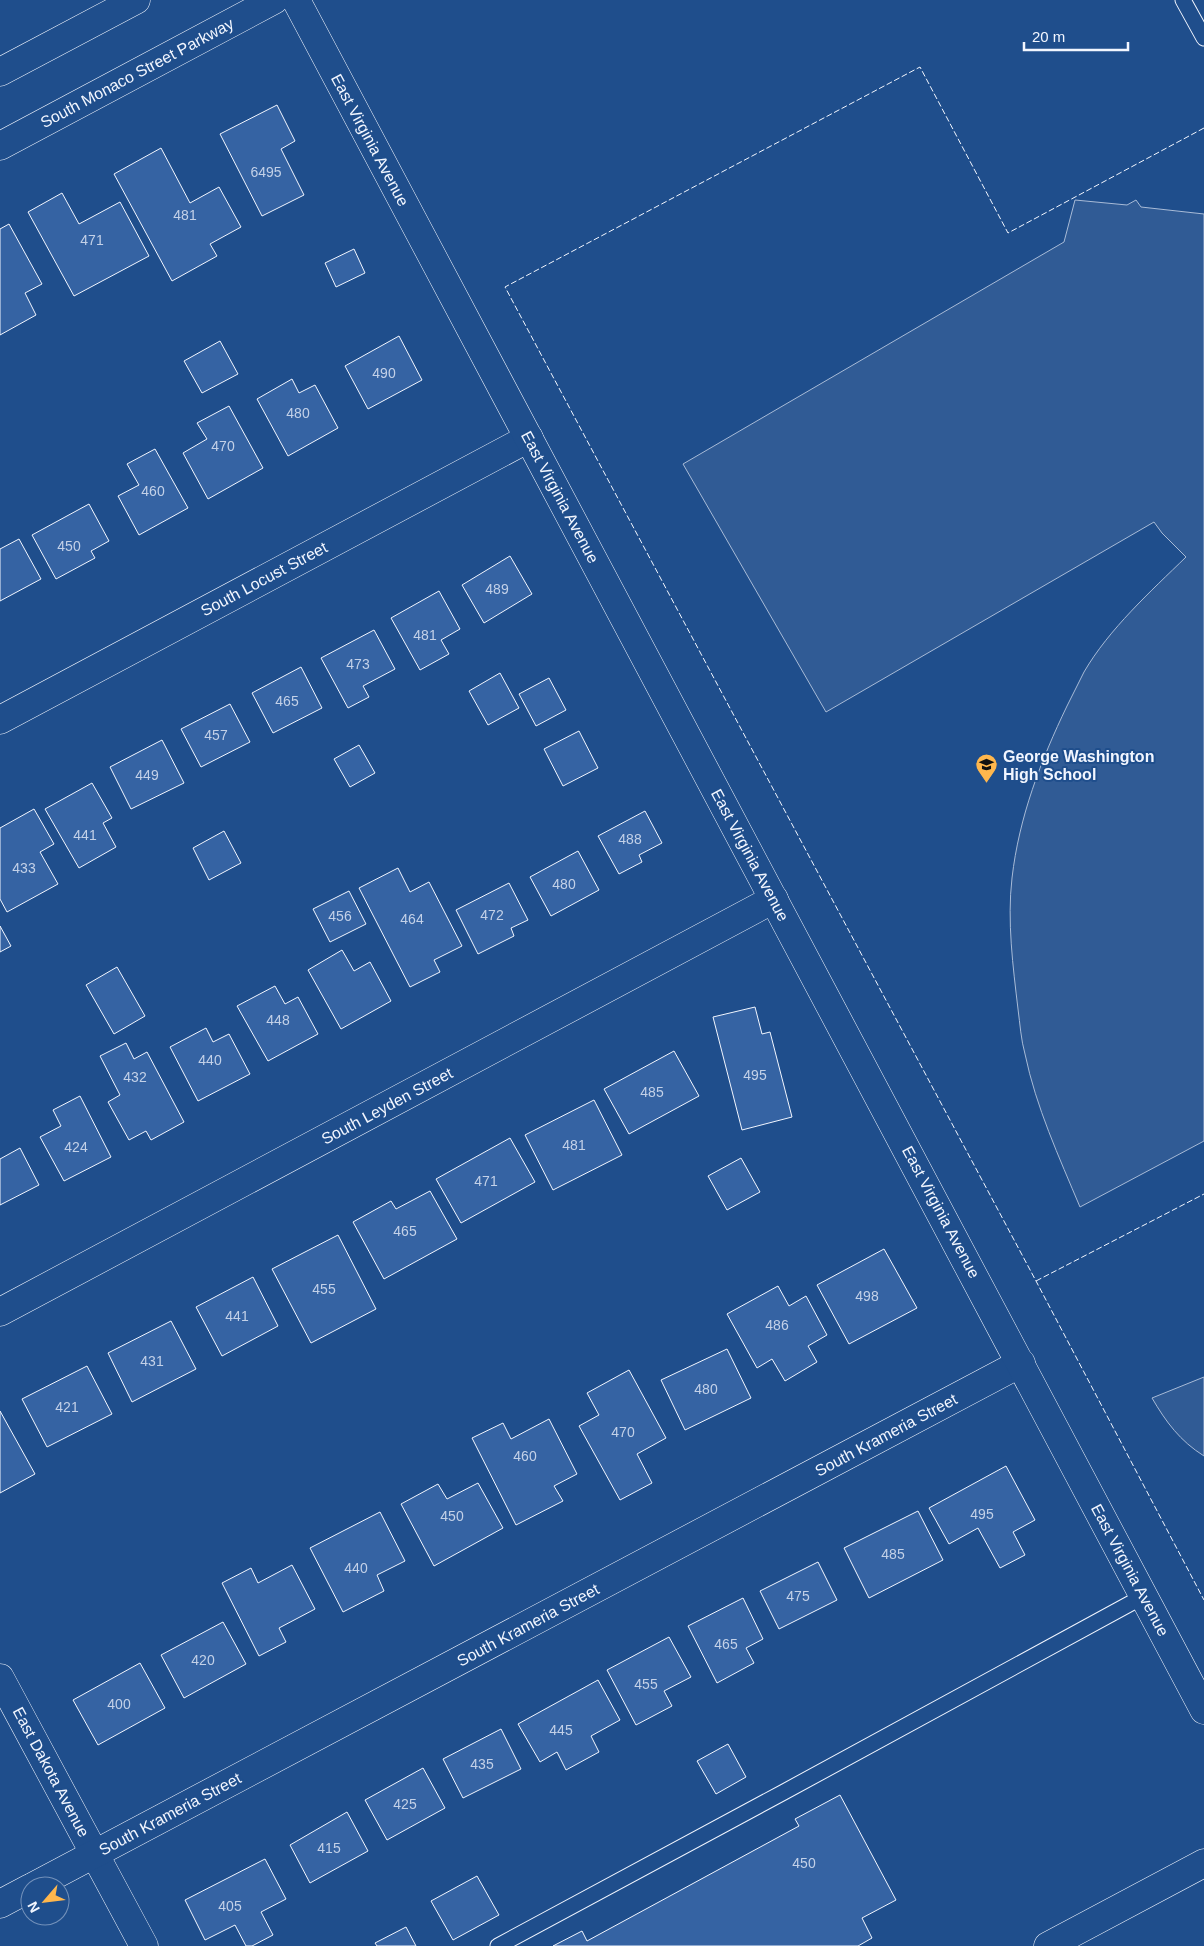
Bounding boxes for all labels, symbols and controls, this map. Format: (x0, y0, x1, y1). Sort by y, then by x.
street label: South Monaco Street Parkway (38, 15, 236, 131)
scale bar (1024, 20, 1128, 52)
text: 20 m (1032, 28, 1065, 45)
street label: East Virginia Avenue (328, 71, 412, 209)
house number: 6495 (250, 164, 282, 180)
house number: 481 (173, 207, 197, 223)
house number: 471 (80, 232, 104, 248)
house number: 490 (372, 365, 396, 381)
house number: 480 (286, 405, 310, 421)
street label: East Virginia Avenue (518, 428, 602, 566)
house number: 470 (211, 438, 235, 454)
house number: 460 (141, 483, 165, 499)
house number: 450 (57, 538, 81, 554)
street label: South Locust Street (198, 538, 331, 619)
house number: 489 (485, 581, 509, 597)
house number: 481 (413, 627, 437, 643)
house number: 473 (346, 656, 370, 672)
house number: 465 (275, 693, 299, 709)
house number: 457 (204, 727, 228, 743)
place label: George Washington High School (1003, 748, 1154, 783)
school or university icon: George Washington High School (975, 753, 999, 784)
house number: 449 (135, 767, 159, 783)
street label: East Virginia Avenue (708, 786, 792, 924)
house number: 441 (73, 827, 97, 843)
house number: 488 (618, 831, 642, 847)
house number: 433 (12, 860, 36, 876)
house number: 480 (552, 876, 576, 892)
house number: 472 (480, 907, 504, 923)
house number: 456 (328, 908, 352, 924)
house number: 464 (400, 911, 424, 927)
house number: 448 (266, 1012, 290, 1028)
house number: 440 (198, 1052, 222, 1068)
street label: South Leyden Street (319, 1064, 456, 1148)
house number: 495 (743, 1067, 767, 1083)
house number: 432 (123, 1069, 147, 1085)
house number: 485 (640, 1084, 664, 1100)
house number: 481 (562, 1137, 586, 1153)
house number: 424 (64, 1139, 88, 1155)
street label: East Virginia Avenue (899, 1143, 983, 1281)
house number: 471 (474, 1173, 498, 1189)
house number: 465 (393, 1223, 417, 1239)
house number: 455 (312, 1281, 336, 1297)
house number: 498 (855, 1288, 879, 1304)
house number: 441 (225, 1308, 249, 1324)
house number: 486 (765, 1317, 789, 1333)
house number: 431 (140, 1353, 164, 1369)
house number: 480 (694, 1381, 718, 1397)
street label: South Krameria Street (812, 1390, 960, 1480)
house number: 421 (55, 1399, 79, 1415)
house number: 470 (611, 1424, 635, 1440)
house number: 460 (513, 1448, 537, 1464)
street label: East Virginia Avenue (1088, 1501, 1172, 1639)
house number: 495 (970, 1506, 994, 1522)
house number: 450 (440, 1508, 464, 1524)
house number: 485 (881, 1546, 905, 1562)
house number: 440 (344, 1560, 368, 1576)
street label: South Krameria Street (454, 1580, 602, 1670)
house number: 475 (786, 1588, 810, 1604)
house number: 465 (714, 1636, 738, 1652)
house number: 420 (191, 1652, 215, 1668)
house number: 455 (634, 1676, 658, 1692)
house number: 400 (107, 1696, 131, 1712)
street label: East Dakota Avenue (10, 1704, 93, 1840)
house number: 445 (549, 1722, 573, 1738)
house number: 435 (470, 1756, 494, 1772)
street label: South Krameria Street (96, 1769, 244, 1859)
house number: 425 (393, 1796, 417, 1812)
house number: 415 (317, 1840, 341, 1856)
house number: 450 (792, 1855, 816, 1871)
north arrow (20, 1876, 70, 1926)
house number: 405 (218, 1898, 242, 1914)
text: N (24, 1899, 43, 1915)

